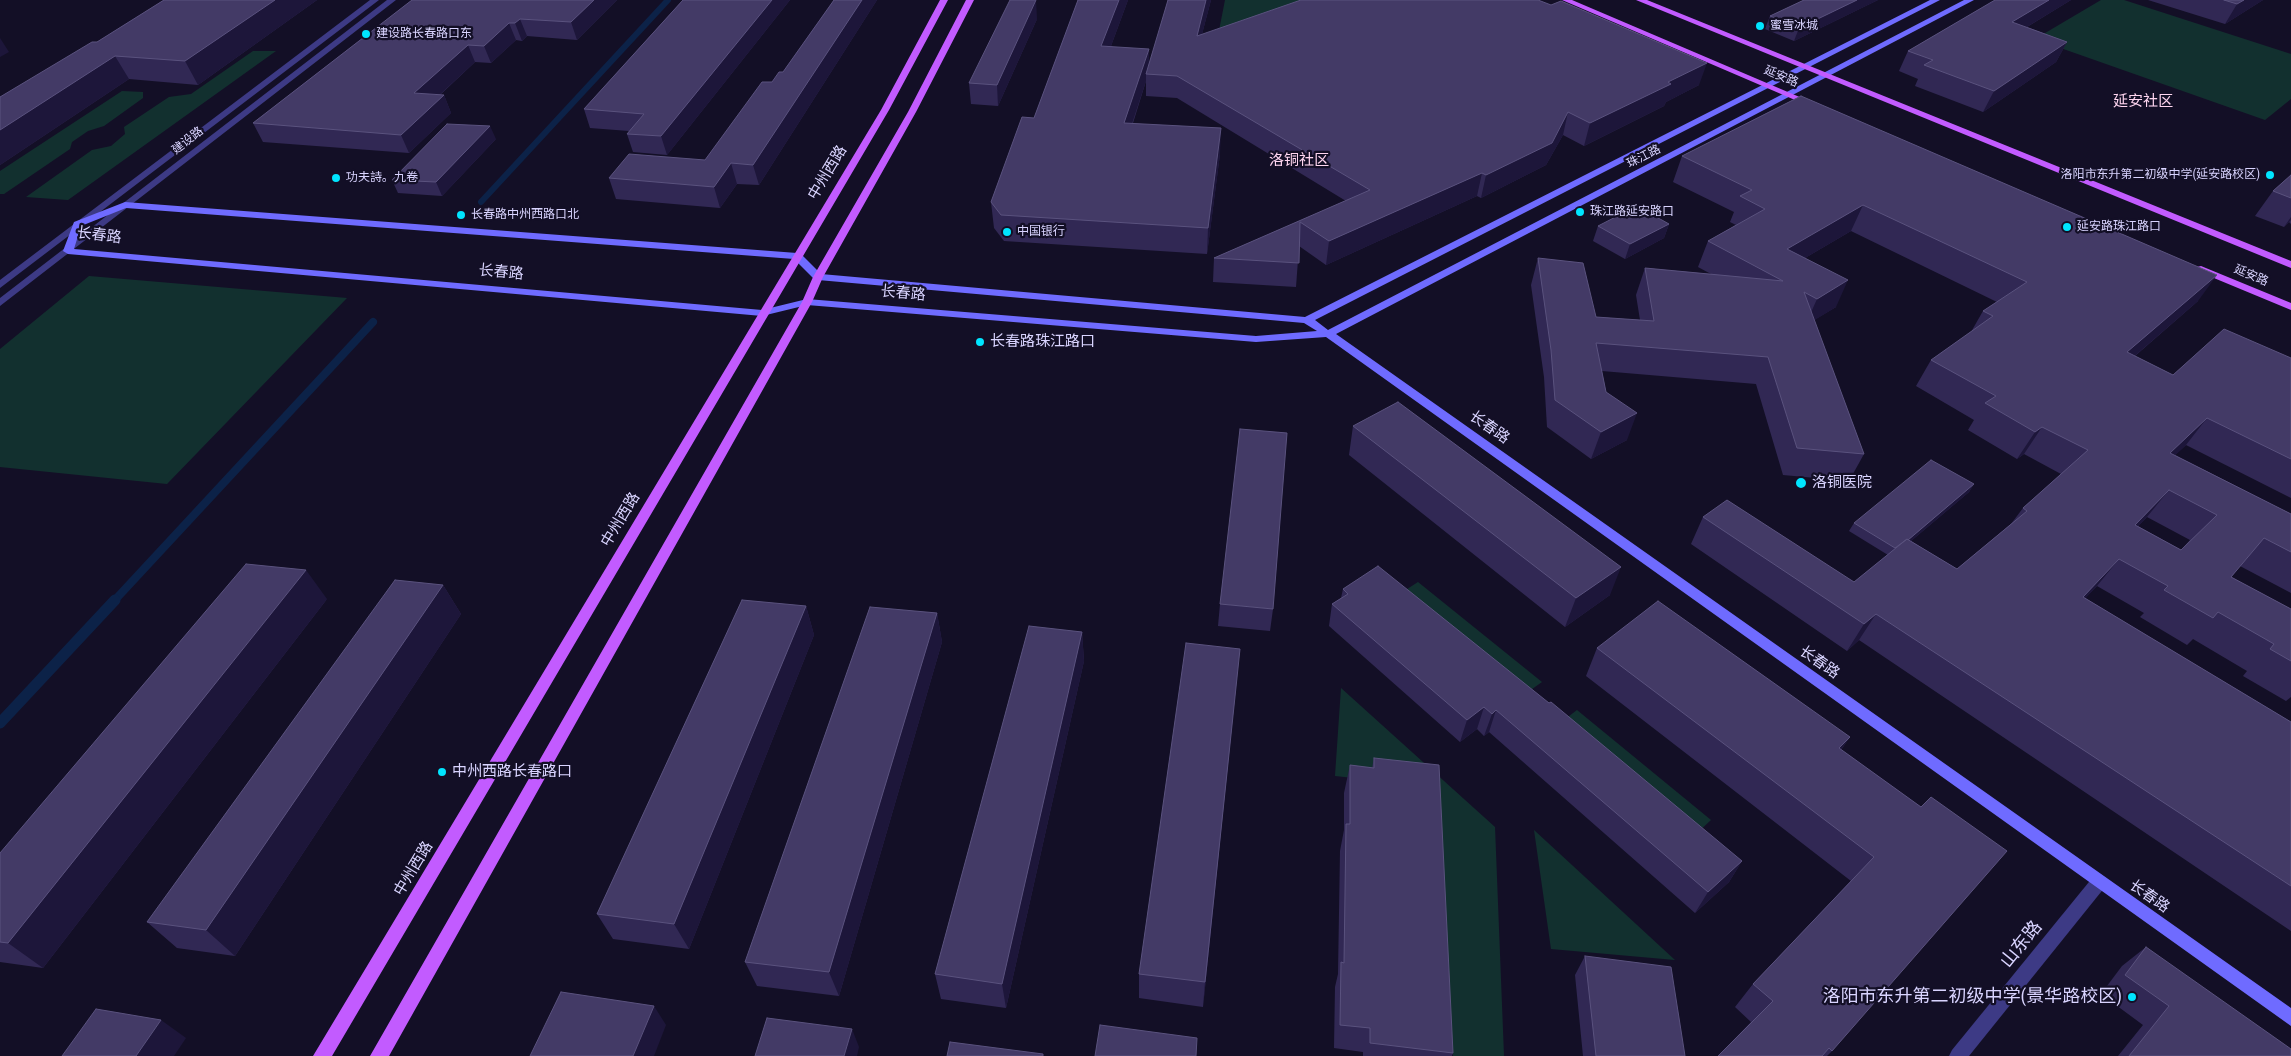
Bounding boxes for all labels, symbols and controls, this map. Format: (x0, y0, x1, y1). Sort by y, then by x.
place label: 蜜雪冰城 (1770, 19, 1818, 33)
marker: 蜜雪冰城 (1754, 20, 1766, 32)
place label: 建设路长春路口东 (376, 27, 472, 41)
marker: 建设路长春路口东 (360, 28, 372, 40)
street label: 延安路 (1762, 63, 1800, 91)
district label: 延安社区 (2113, 93, 2173, 111)
street label: 建设路 (169, 124, 207, 158)
street label: 珠江路 (1625, 142, 1663, 172)
street label: 中州西路 (805, 143, 851, 203)
district label: 洛铜社区 (1269, 152, 1329, 170)
place label: 洛阳市东升第二初级中学(延安路校区) (2060, 168, 2260, 182)
marker: 洛阳市东升第二初级中学(延安路校区) (2264, 169, 2276, 181)
place label: 功夫詩。九卷 (346, 171, 418, 185)
marker: 功夫詩。九卷 (330, 172, 342, 184)
place label: 珠江路延安路口 (1590, 205, 1674, 219)
marker: 珠江路延安路口 (1574, 206, 1586, 218)
place label: 长春路中州西路口北 (471, 208, 579, 222)
marker: 长春路中州西路口北 (455, 209, 467, 221)
place label: 延安路珠江路口 (2077, 220, 2161, 234)
marker: 延安路珠江路口 (2061, 221, 2073, 233)
street label: 长春路 (76, 224, 122, 248)
place label: 中国银行 (1017, 225, 1065, 239)
marker: 中国银行 (1001, 226, 1013, 238)
street label: 长春路 (478, 262, 524, 284)
street label: 延安路 (2232, 262, 2270, 290)
street label: 长春路 (880, 283, 926, 305)
place label: 长春路珠江路口 (990, 333, 1095, 351)
marker: 长春路珠江路口 (974, 336, 986, 348)
street label: 长春路 (1465, 408, 1513, 448)
place label: 洛铜医院 (1812, 474, 1872, 492)
marker: 洛铜医院 (1794, 476, 1808, 490)
street label: 中州西路 (598, 490, 644, 550)
street label: 长春路 (1795, 643, 1843, 683)
place label: 中州西路长春路口 (452, 763, 572, 781)
marker: 中州西路长春路口 (436, 766, 448, 778)
street label: 中州西路 (391, 839, 437, 899)
street label: 长春路 (2125, 877, 2173, 917)
street label: 山东路 (1997, 917, 2047, 973)
place label: 洛阳市东升第二初级中学(景华路校区) (1823, 986, 2122, 1008)
marker: 洛阳市东升第二初级中学(景华路校区) (2126, 991, 2138, 1003)

